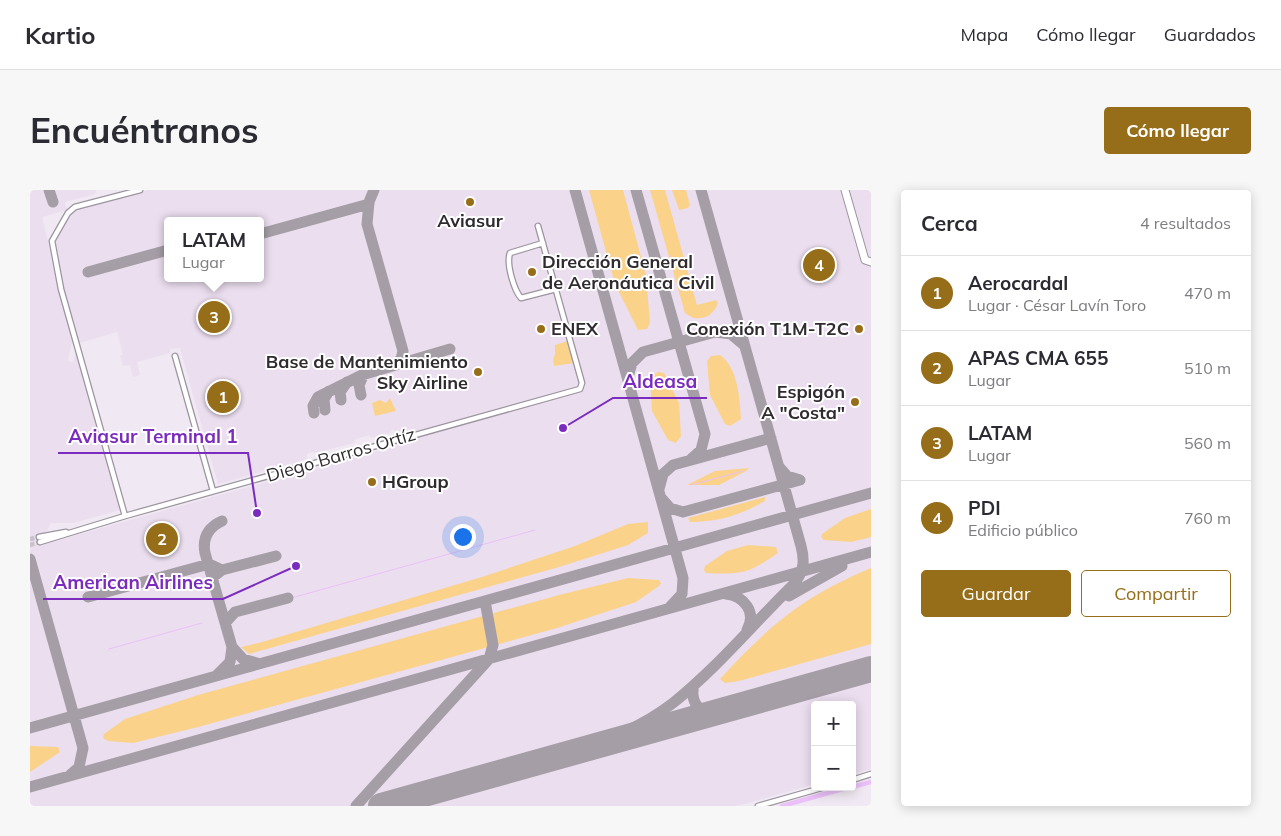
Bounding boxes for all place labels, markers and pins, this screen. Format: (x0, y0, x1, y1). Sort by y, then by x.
marker: Aviasur (464, 196, 476, 208)
place label: Aviasur (437, 209, 504, 232)
pin: 4 (803, 246, 835, 284)
place label: Dirección General de Aeronáutica Civil (542, 250, 714, 294)
marker: Dirección General de Aeronáutica Civil (526, 266, 538, 278)
pin: 3 (198, 298, 230, 336)
place label: ENEX (551, 317, 599, 340)
place label: Conexión T1M-T2C (686, 317, 849, 340)
marker: ENEX (535, 323, 547, 335)
marker: Conexión T1M-T2C (853, 323, 865, 335)
place label: Base de Mantenimiento Sky Airline (266, 350, 468, 394)
callout: Aldeasa (613, 364, 707, 398)
marker: Base de Mantenimiento Sky Airline (472, 366, 484, 378)
pin: 1 (207, 378, 239, 416)
place label: Espigón A "Costa" (761, 380, 845, 424)
marker: Espigón A "Costa" (849, 396, 861, 408)
callout: Aviasur Terminal 1 (58, 419, 248, 453)
place label: HGroup (382, 470, 449, 493)
marker: HGroup (366, 476, 378, 488)
pin: 2 (146, 520, 178, 558)
callout: American Airlines (43, 565, 223, 599)

